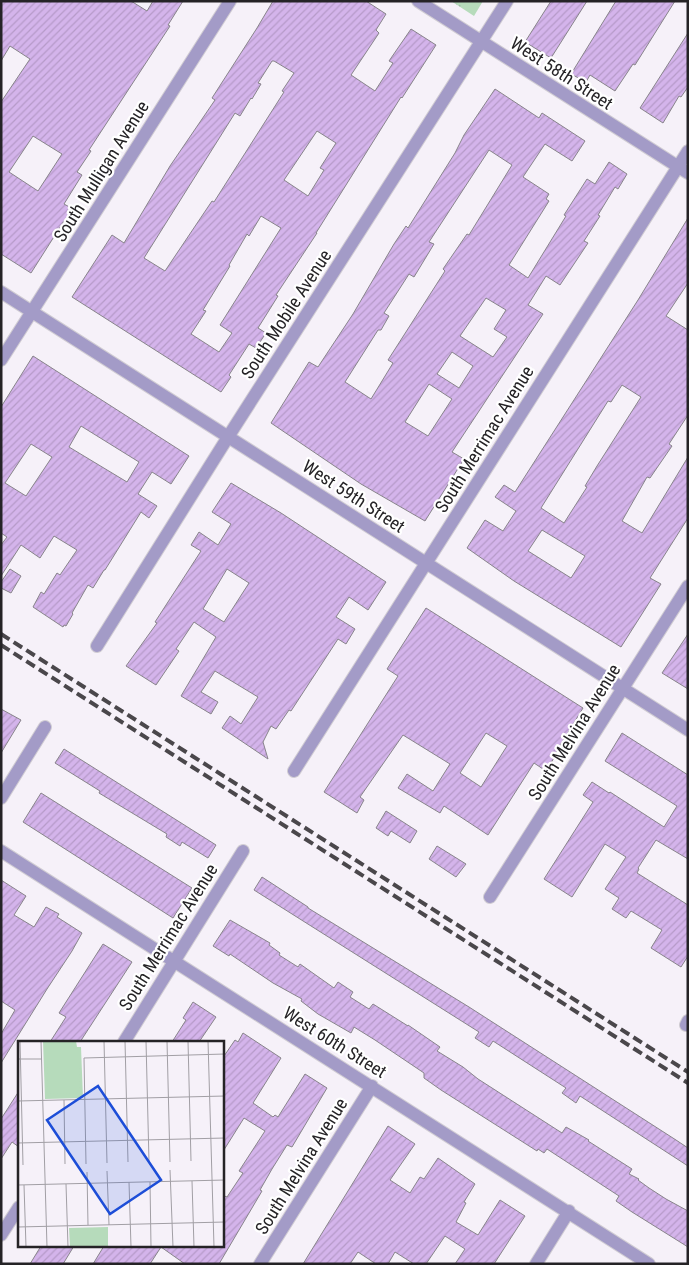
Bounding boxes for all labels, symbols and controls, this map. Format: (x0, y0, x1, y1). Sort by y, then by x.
street label: West 58th Street (507, 32, 617, 114)
street label: South Mulligan Avenue (49, 97, 153, 245)
street label: South Mobile Avenue (237, 246, 335, 382)
street label: South Merrimac Avenue (430, 362, 538, 516)
street label: West 59th Street (299, 455, 409, 537)
street label: South Melvina Avenue (524, 660, 624, 804)
street label: South Merrimac Avenue (114, 860, 222, 1014)
street label: West 60th Street (280, 1002, 390, 1082)
inset map (18, 1041, 224, 1248)
street label: South Melvina Avenue (251, 1094, 351, 1238)

